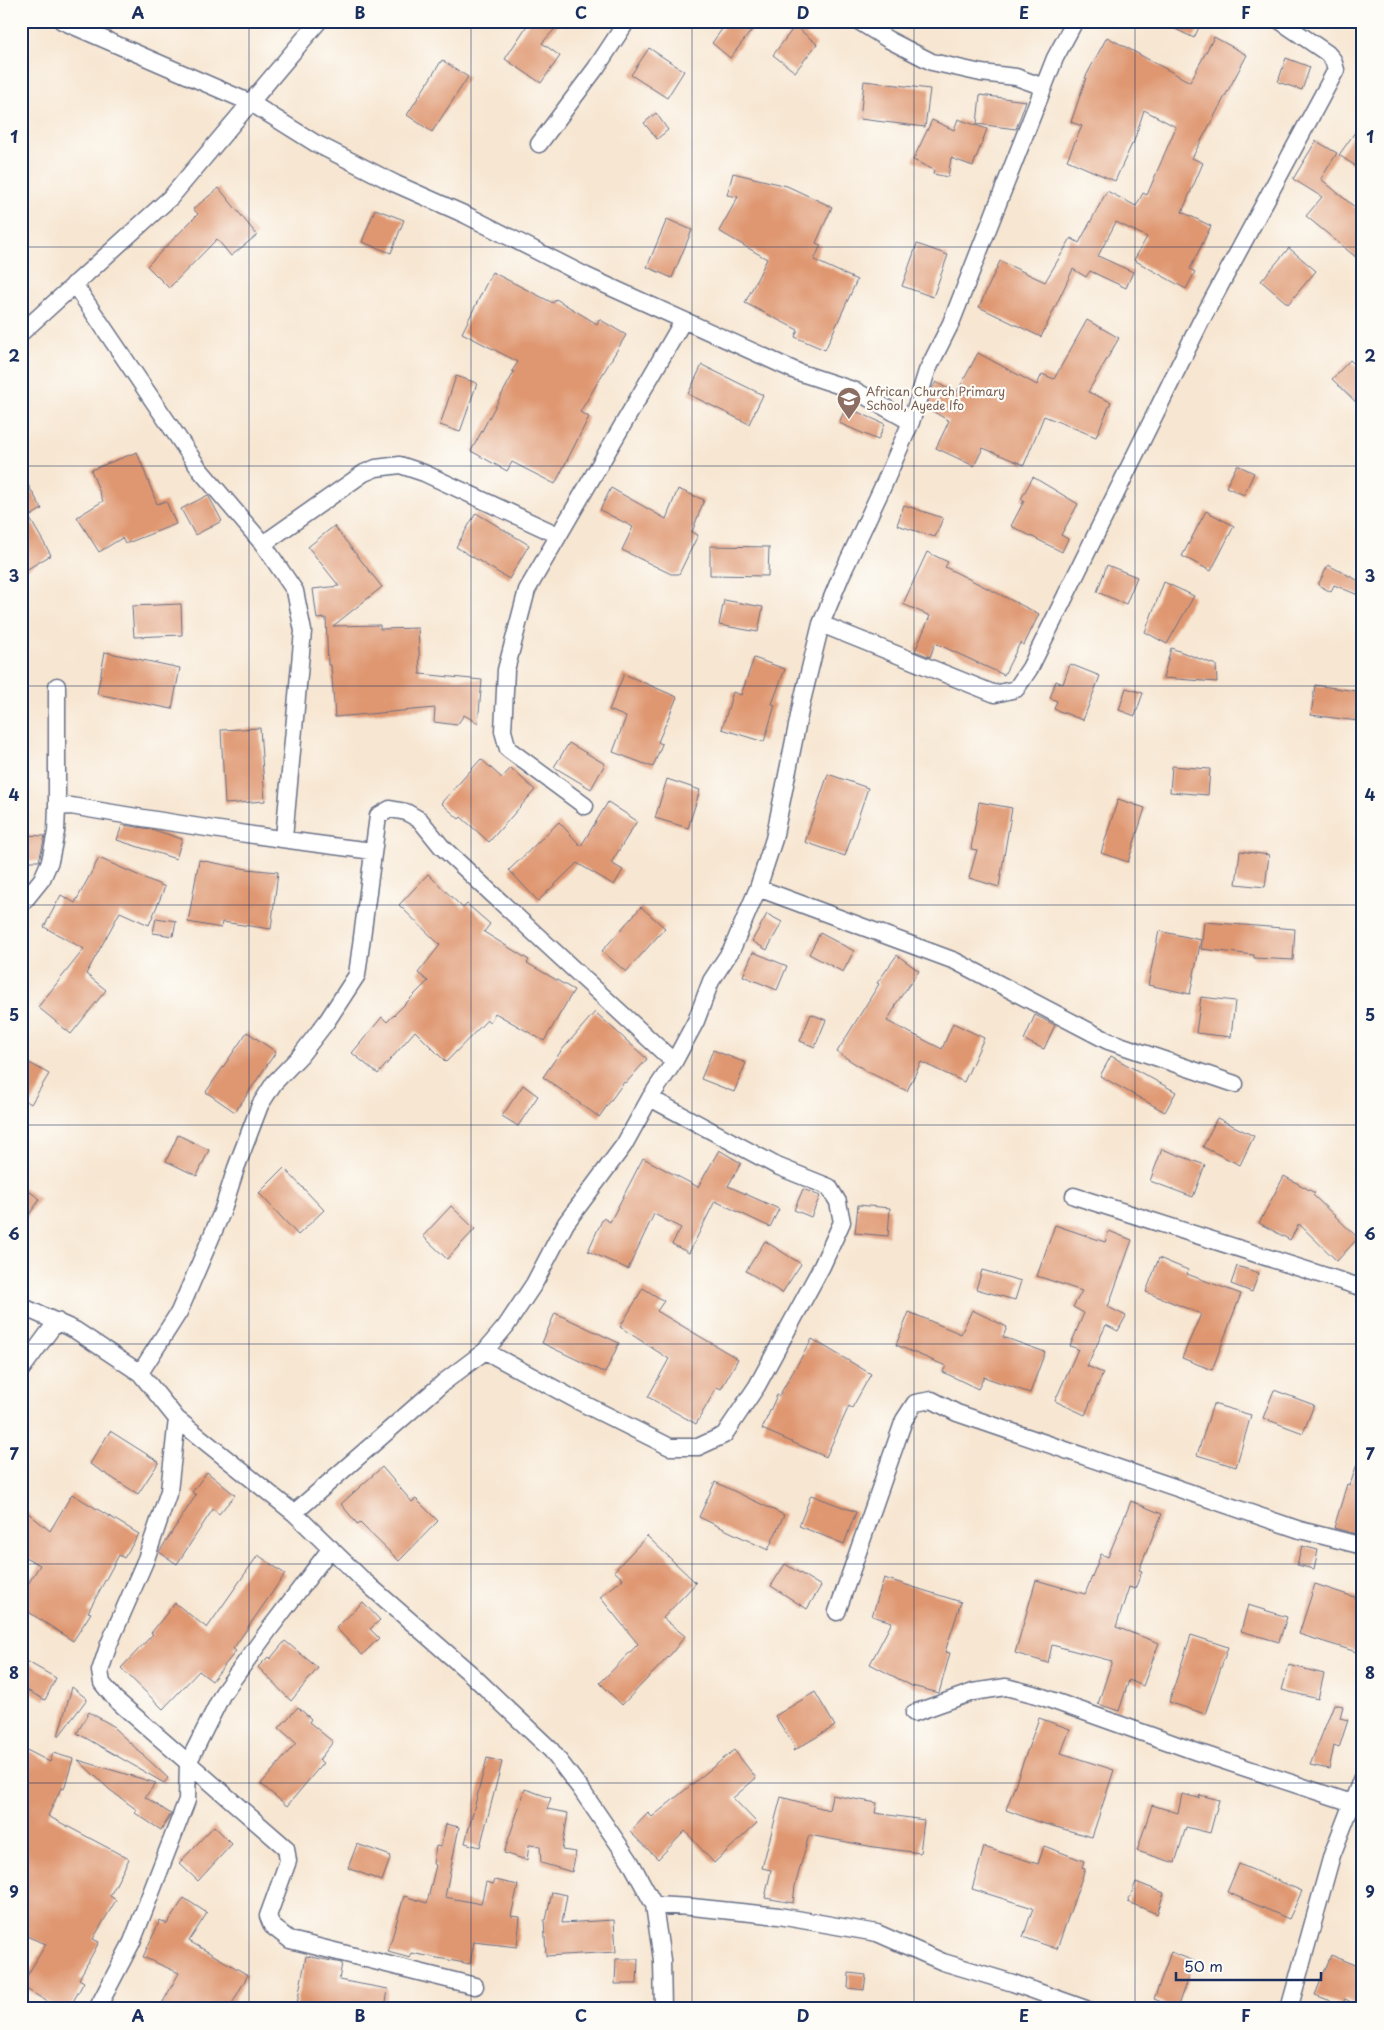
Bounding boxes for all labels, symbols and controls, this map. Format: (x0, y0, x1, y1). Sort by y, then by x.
text: A (132, 0, 145, 24)
text: B (355, 0, 366, 24)
text: C (575, 0, 587, 24)
text: D (797, 0, 809, 24)
text: E (1019, 0, 1029, 24)
text: F (1241, 0, 1251, 24)
text: 1 (10, 124, 18, 148)
text: 1 (1366, 124, 1374, 148)
text: 2 (8, 343, 20, 367)
text: 2 (1364, 343, 1376, 367)
place label: African Church Primary School, Ayede Ifo (866, 382, 1005, 414)
school or university icon: African Church Primary School, Ayede Ifo (836, 386, 862, 420)
text: 3 (9, 563, 19, 587)
text: 3 (1365, 563, 1375, 587)
text: 4 (9, 782, 20, 806)
text: 4 (1365, 782, 1376, 806)
text: 5 (9, 1002, 19, 1026)
text: 5 (1365, 1002, 1375, 1026)
text: 6 (8, 1221, 20, 1245)
text: 6 (1364, 1221, 1376, 1245)
text: 7 (9, 1441, 19, 1465)
text: 7 (1365, 1441, 1375, 1465)
text: 8 (9, 1660, 19, 1684)
text: 8 (1365, 1660, 1375, 1684)
text: 9 (9, 1879, 19, 1903)
text: 9 (1365, 1879, 1375, 1903)
scale bar (1176, 1950, 1322, 1982)
text: 50 m (1184, 1954, 1223, 1977)
text: A (132, 2003, 145, 2027)
text: B (355, 2003, 366, 2027)
text: C (575, 2003, 587, 2027)
text: D (797, 2003, 809, 2027)
text: E (1019, 2003, 1029, 2027)
text: F (1241, 2003, 1251, 2027)

